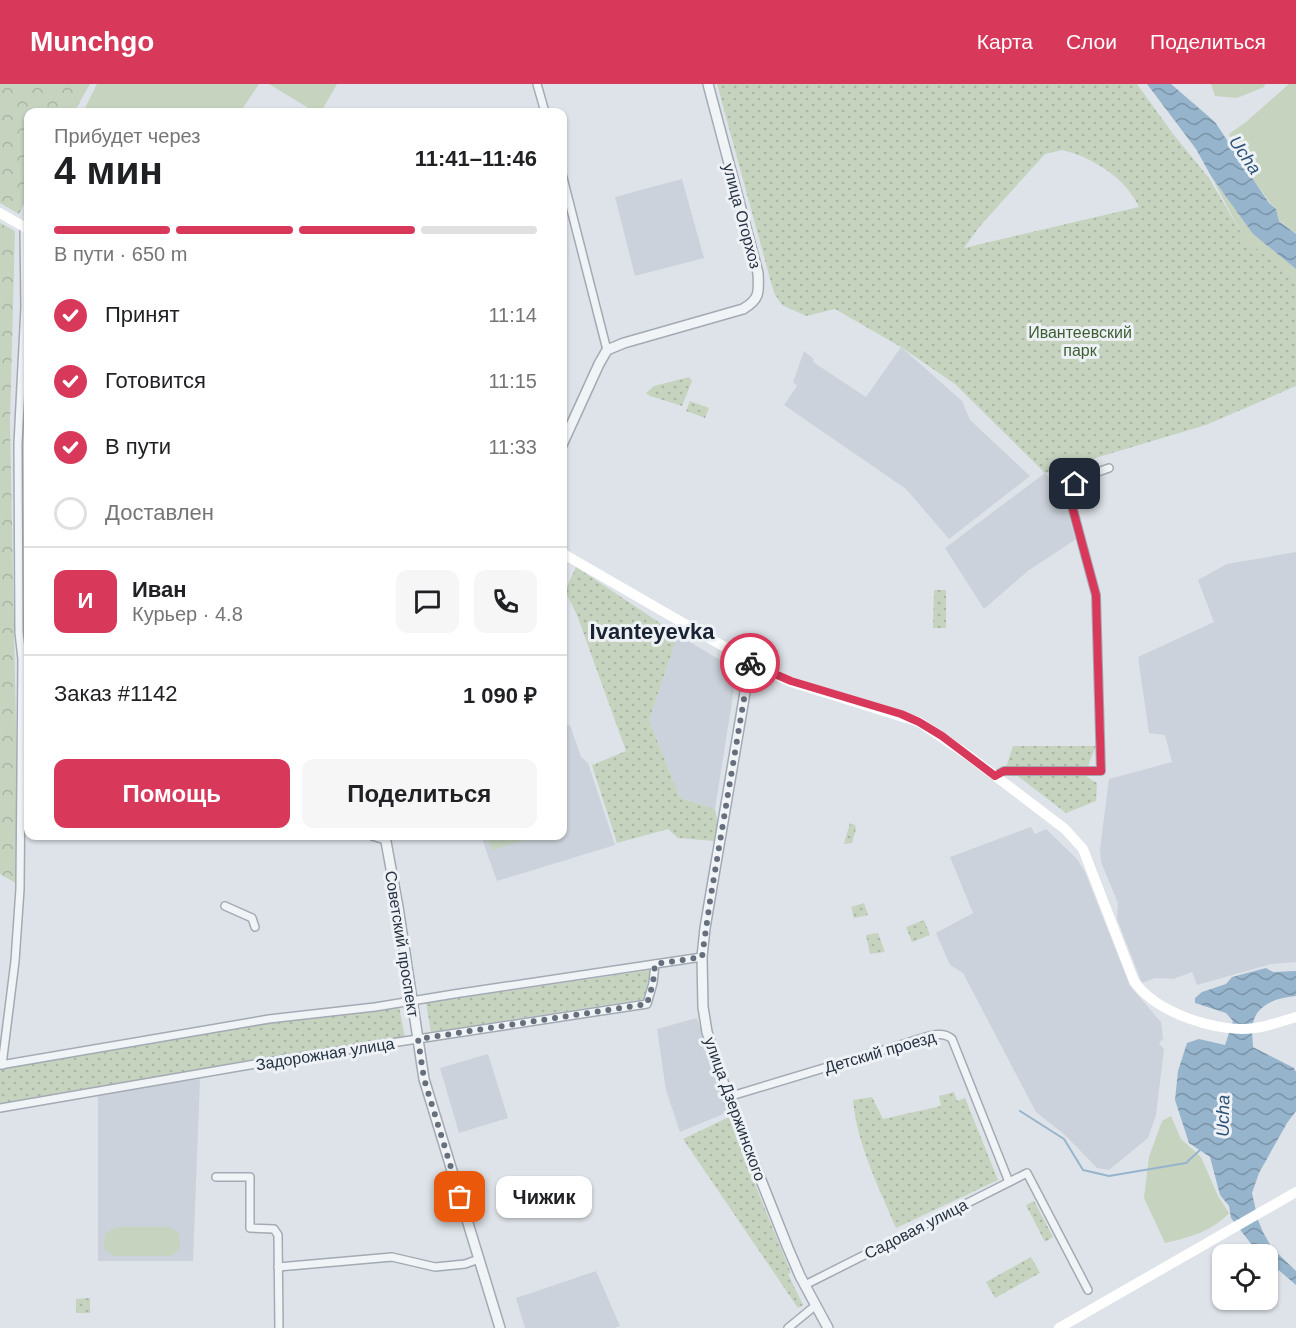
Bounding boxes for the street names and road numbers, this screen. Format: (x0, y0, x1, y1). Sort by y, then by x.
street label: улица Огорхоз (720, 162, 764, 270)
street label: Советский проспект (382, 870, 422, 1019)
street label: Детский проезд (822, 1028, 938, 1076)
street label: Задорожная улица (255, 1035, 396, 1073)
street label: улица Дзержинского (701, 1035, 769, 1183)
street label: Садовая улица (862, 1196, 970, 1262)

